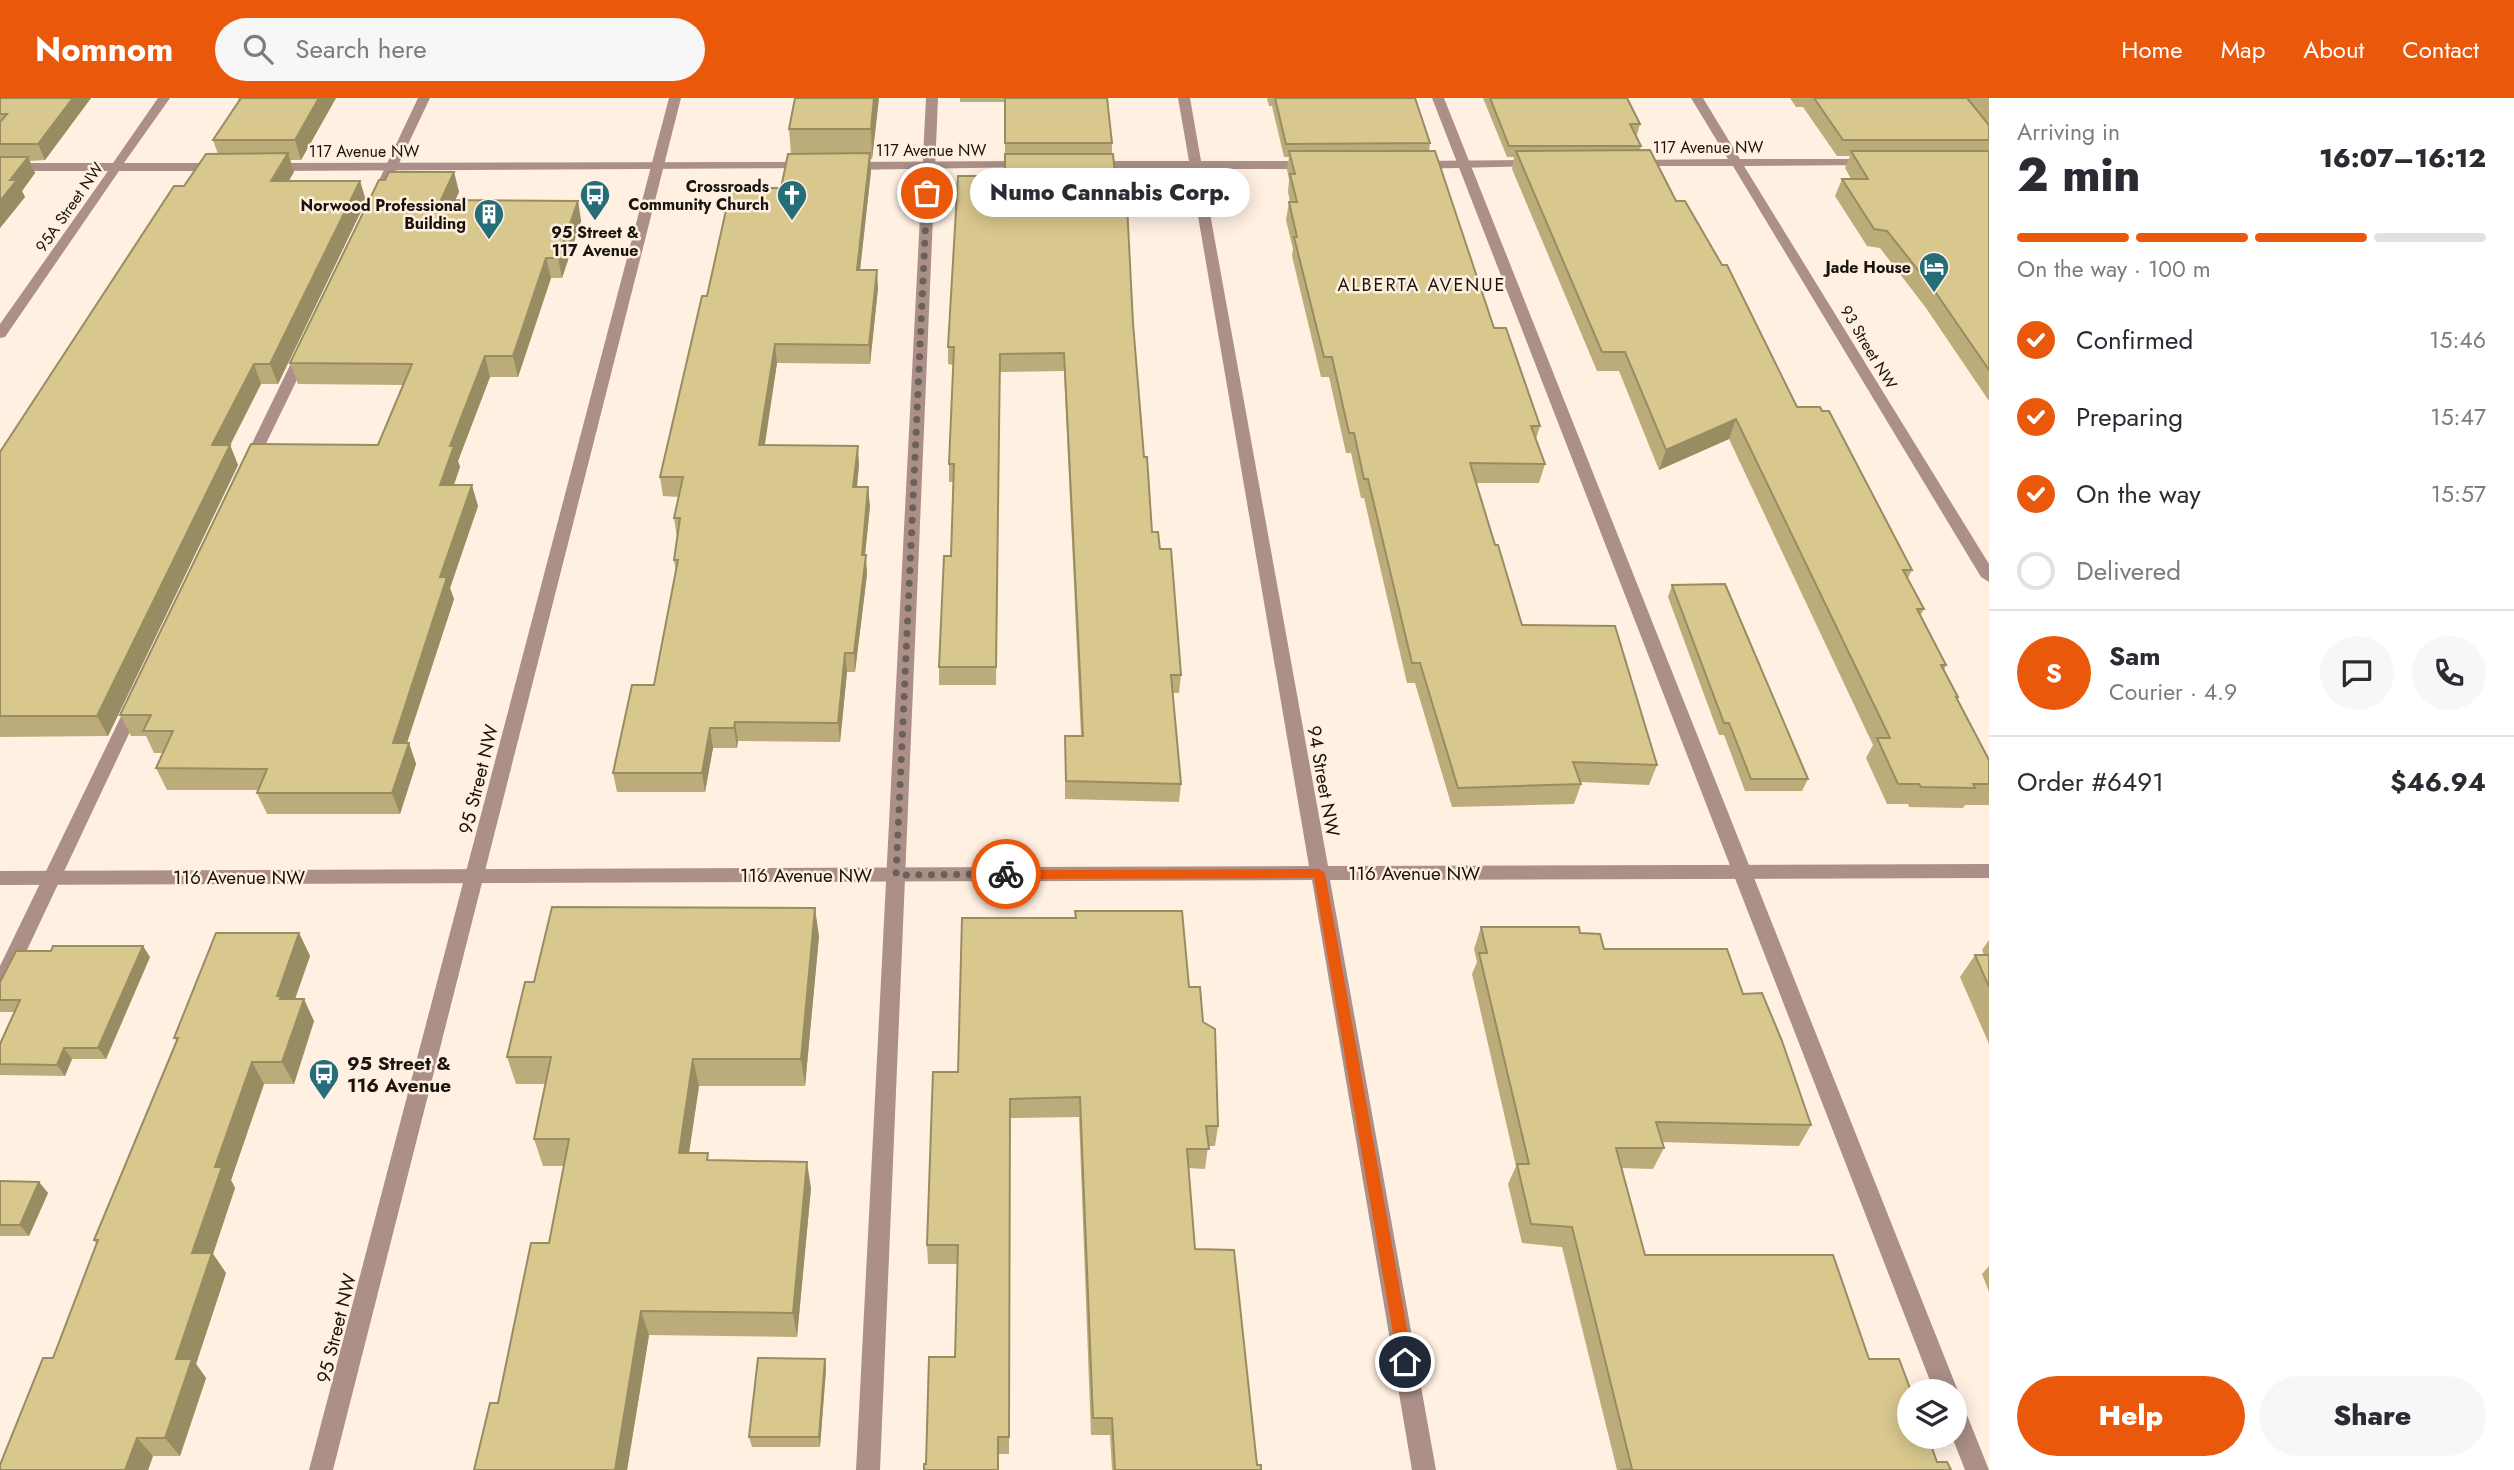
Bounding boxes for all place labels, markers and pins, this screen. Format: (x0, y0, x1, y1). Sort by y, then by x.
pin (897, 163, 957, 223)
callout: Numo Cannabis Corp. (969, 168, 1249, 217)
place label: Crossroads Community Church (628, 175, 769, 216)
bus stop icon: 95 Street & 117 Avenue (578, 178, 612, 222)
church icon: Crossroads Community Church (775, 178, 809, 222)
place label: Norwood Professional Building (301, 194, 466, 235)
building icon: Norwood Professional Building (472, 197, 506, 241)
place label: 95 Street & 117 Avenue (551, 221, 639, 262)
hotel icon: Jade House (1917, 250, 1951, 294)
place label: Jade House (1823, 256, 1911, 279)
place label: 95 Street & 116 Avenue (347, 1050, 451, 1099)
bus stop icon: 95 Street & 116 Avenue (307, 1057, 341, 1101)
pin (1375, 1332, 1435, 1392)

